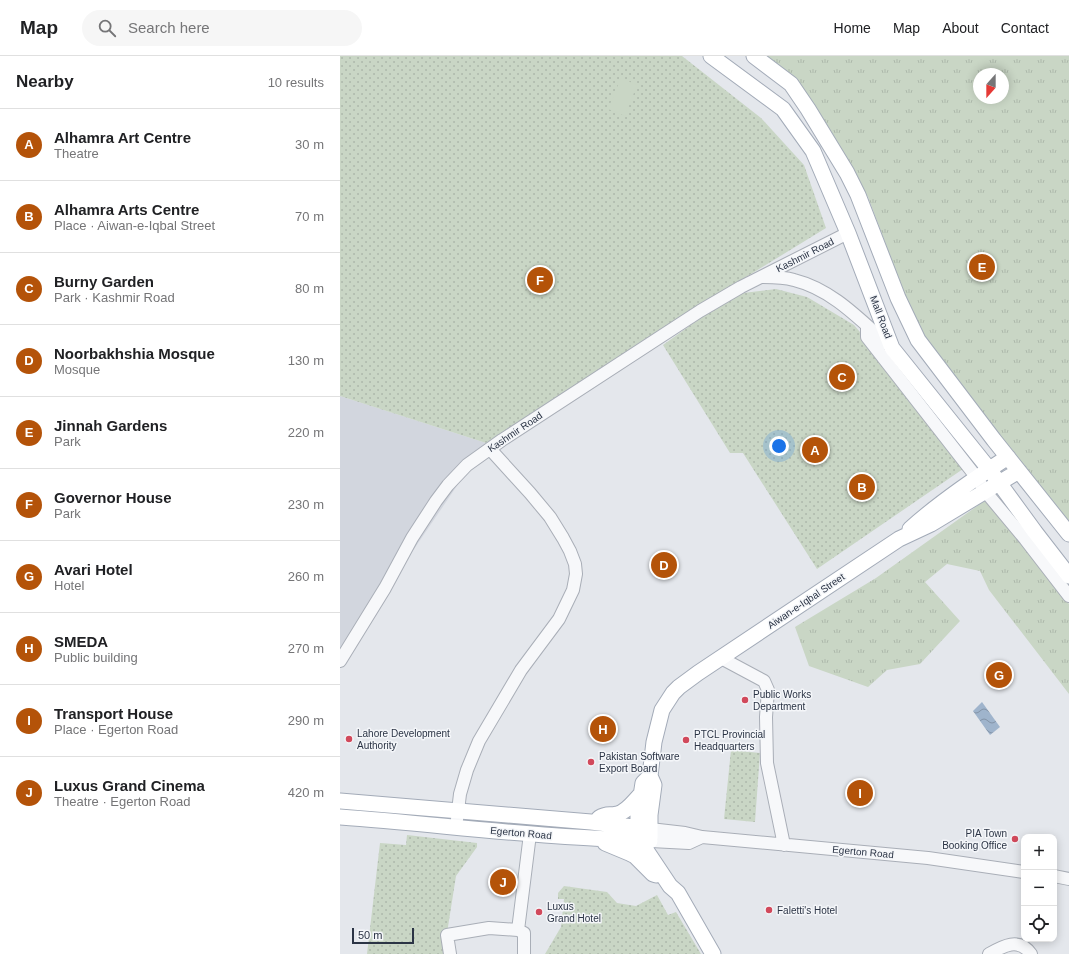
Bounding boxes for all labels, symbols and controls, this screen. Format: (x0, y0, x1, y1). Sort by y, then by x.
search box (82, 10, 362, 46)
text: Map (20, 17, 58, 38)
icon: search (96, 17, 118, 39)
text: Search here (128, 19, 210, 36)
text: Home (834, 20, 871, 36)
text: Map (893, 20, 920, 36)
text: About (942, 20, 979, 36)
text: Contact (1001, 20, 1049, 36)
north arrow (973, 68, 1009, 104)
text: Nearby (16, 72, 74, 91)
text: 10 results (268, 75, 324, 90)
text: Alhamra Art Centre (54, 129, 191, 146)
text: A (24, 137, 34, 152)
text: 30 m (295, 137, 324, 152)
text: Theatre (54, 146, 99, 161)
text: Alhamra Arts Centre (54, 201, 199, 218)
text: B (24, 209, 34, 224)
text: 70 m (295, 209, 324, 224)
text: Place · Aiwan-e-Iqbal Street (54, 218, 215, 233)
street label: Kashmir Road (774, 236, 836, 274)
pin: E (969, 252, 995, 282)
pin: F (527, 265, 553, 295)
text: Burny Garden (54, 273, 154, 290)
text: C (24, 281, 34, 296)
text: 80 m (295, 281, 324, 296)
text: Park · Kashmir Road (54, 290, 175, 305)
street label: Mall Road (868, 294, 894, 340)
text: Noorbakhshia Mosque (54, 345, 215, 362)
text: D (24, 353, 34, 368)
text: 130 m (288, 353, 324, 368)
text: Mosque (54, 362, 100, 377)
pin: C (829, 362, 855, 392)
street label: Kashmir Road (486, 410, 544, 454)
text: Jinnah Gardens (54, 417, 167, 434)
text: E (25, 425, 33, 440)
text: 220 m (288, 425, 324, 440)
text: Park (54, 434, 81, 449)
pin: A (802, 435, 828, 465)
your location (769, 436, 789, 456)
pin: B (849, 472, 875, 502)
text: Governor House (54, 489, 172, 506)
text: F (25, 497, 33, 512)
text: 230 m (288, 497, 324, 512)
text: Park (54, 506, 81, 521)
pin: D (651, 550, 677, 580)
text: Avari Hotel (54, 561, 133, 578)
text: G (24, 569, 34, 584)
text: 260 m (288, 569, 324, 584)
street label: Aiwan-e-Iqbal Street (765, 571, 847, 631)
text: Hotel (54, 578, 84, 593)
text: SMEDA (54, 633, 108, 650)
text: H (24, 641, 34, 656)
text: 270 m (288, 641, 324, 656)
text: Public building (54, 650, 138, 665)
pin: G (986, 660, 1012, 690)
place label: Public Works Department (753, 689, 811, 712)
marker: Public Works Department (740, 695, 750, 705)
text: Transport House (54, 705, 173, 722)
text: I (27, 713, 31, 728)
text: 290 m (288, 713, 324, 728)
pin: H (590, 714, 616, 744)
text: Place · Egerton Road (54, 722, 178, 737)
place label: Lahore Development Authority (357, 728, 450, 751)
place label: PTCL Provincial Headquarters (694, 729, 765, 752)
marker: Lahore Development Authority (344, 734, 354, 744)
marker: PTCL Provincial Headquarters (681, 735, 691, 745)
place label: Pakistan Software Export Board (599, 751, 680, 774)
marker: Pakistan Software Export Board (586, 757, 596, 767)
text: Luxus Grand Cinema (54, 777, 205, 794)
pin: I (847, 778, 873, 808)
text: J (25, 785, 33, 800)
text: 420 m (288, 785, 324, 800)
text: Theatre · Egerton Road (54, 794, 191, 809)
street label: Egerton Road (490, 825, 552, 841)
place label: PIA Town Booking Office (942, 828, 1007, 851)
marker: PIA Town Booking Office (1010, 834, 1020, 844)
map controls (1021, 834, 1057, 942)
button: + (1021, 834, 1057, 870)
street label: Egerton Road (832, 844, 894, 860)
pin: J (490, 867, 516, 897)
button: − (1021, 870, 1057, 906)
place label: Luxus Grand Hotel (547, 901, 601, 924)
marker: Faletti's Hotel (764, 905, 774, 915)
place label: Faletti's Hotel (777, 905, 837, 916)
button: locate (1021, 906, 1057, 942)
marker: Luxus Grand Hotel (534, 907, 544, 917)
scale bar (352, 926, 414, 945)
text: 50 m (358, 929, 382, 941)

